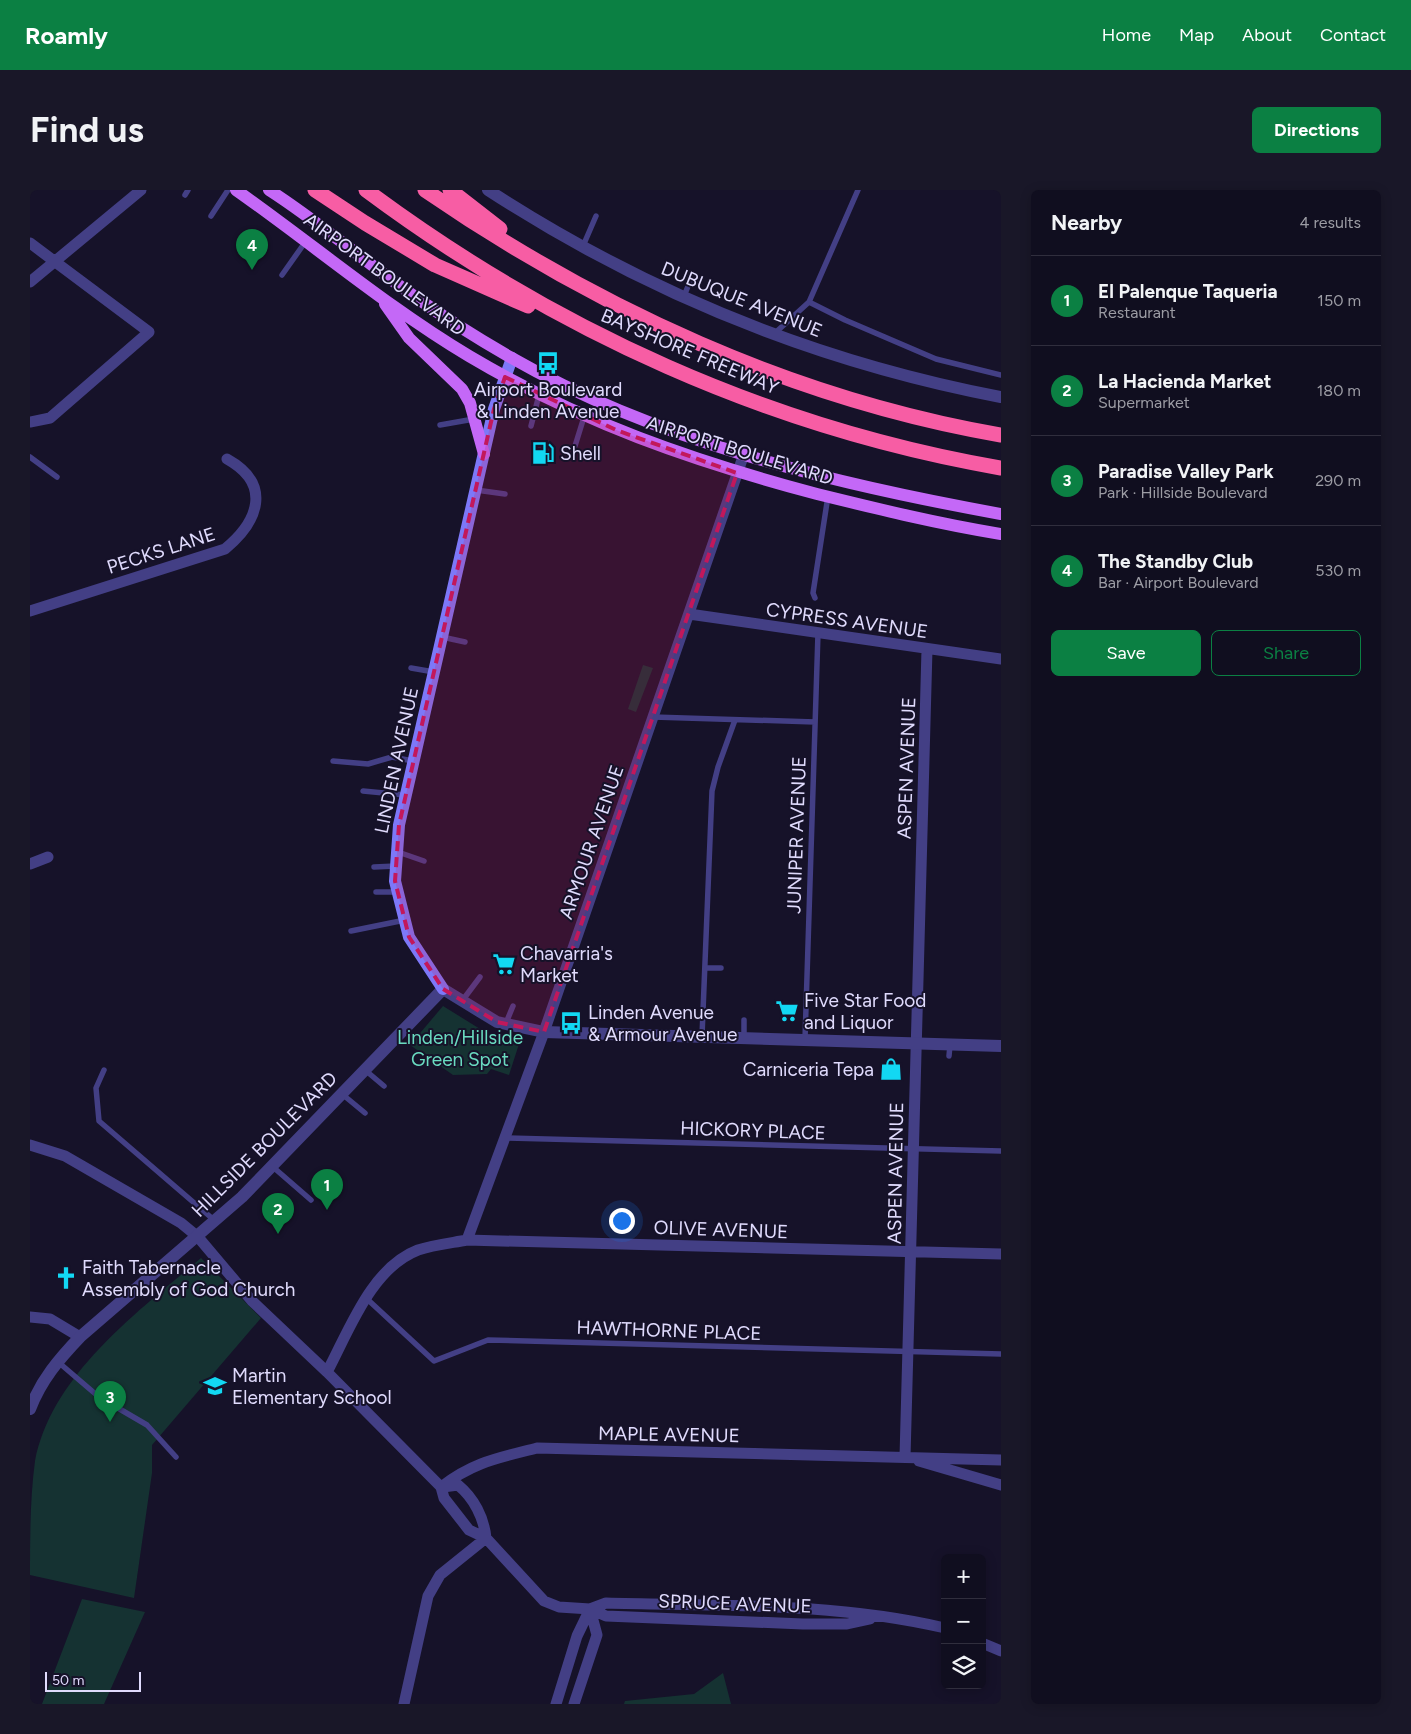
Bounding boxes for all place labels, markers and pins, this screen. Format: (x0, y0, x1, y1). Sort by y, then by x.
pin: 4 (236, 229, 268, 270)
bus stop icon: Airport Boulevard & Linden Avenue (535, 350, 561, 376)
place label: Airport Boulevard & Linden Avenue (474, 378, 622, 423)
fuel station icon: Shell (530, 440, 556, 466)
place label: Shell (560, 442, 601, 465)
place label: Chavarria's Market (520, 942, 613, 987)
supermarket icon: Chavarria's Market (491, 951, 517, 977)
place label: Five Star Food and Liquor (804, 989, 926, 1034)
supermarket icon: Five Star Food and Liquor (774, 998, 800, 1024)
place label: Linden Avenue & Armour Avenue (588, 1001, 737, 1046)
bus stop icon: Linden Avenue & Armour Avenue (558, 1010, 584, 1036)
shop icon: Carniceria Tepa (878, 1056, 904, 1082)
place label: Carniceria Tepa (743, 1058, 874, 1081)
pin: 1 (311, 1169, 343, 1210)
pin: 2 (262, 1193, 294, 1234)
place label: Faith Tabernacle Assembly of God Church (82, 1256, 295, 1301)
church icon: Faith Tabernacle Assembly of God Church (53, 1265, 79, 1291)
place label: Martin Elementary School (232, 1364, 392, 1409)
school or university icon: Martin Elementary School (202, 1373, 228, 1399)
pin: 3 (94, 1381, 126, 1422)

